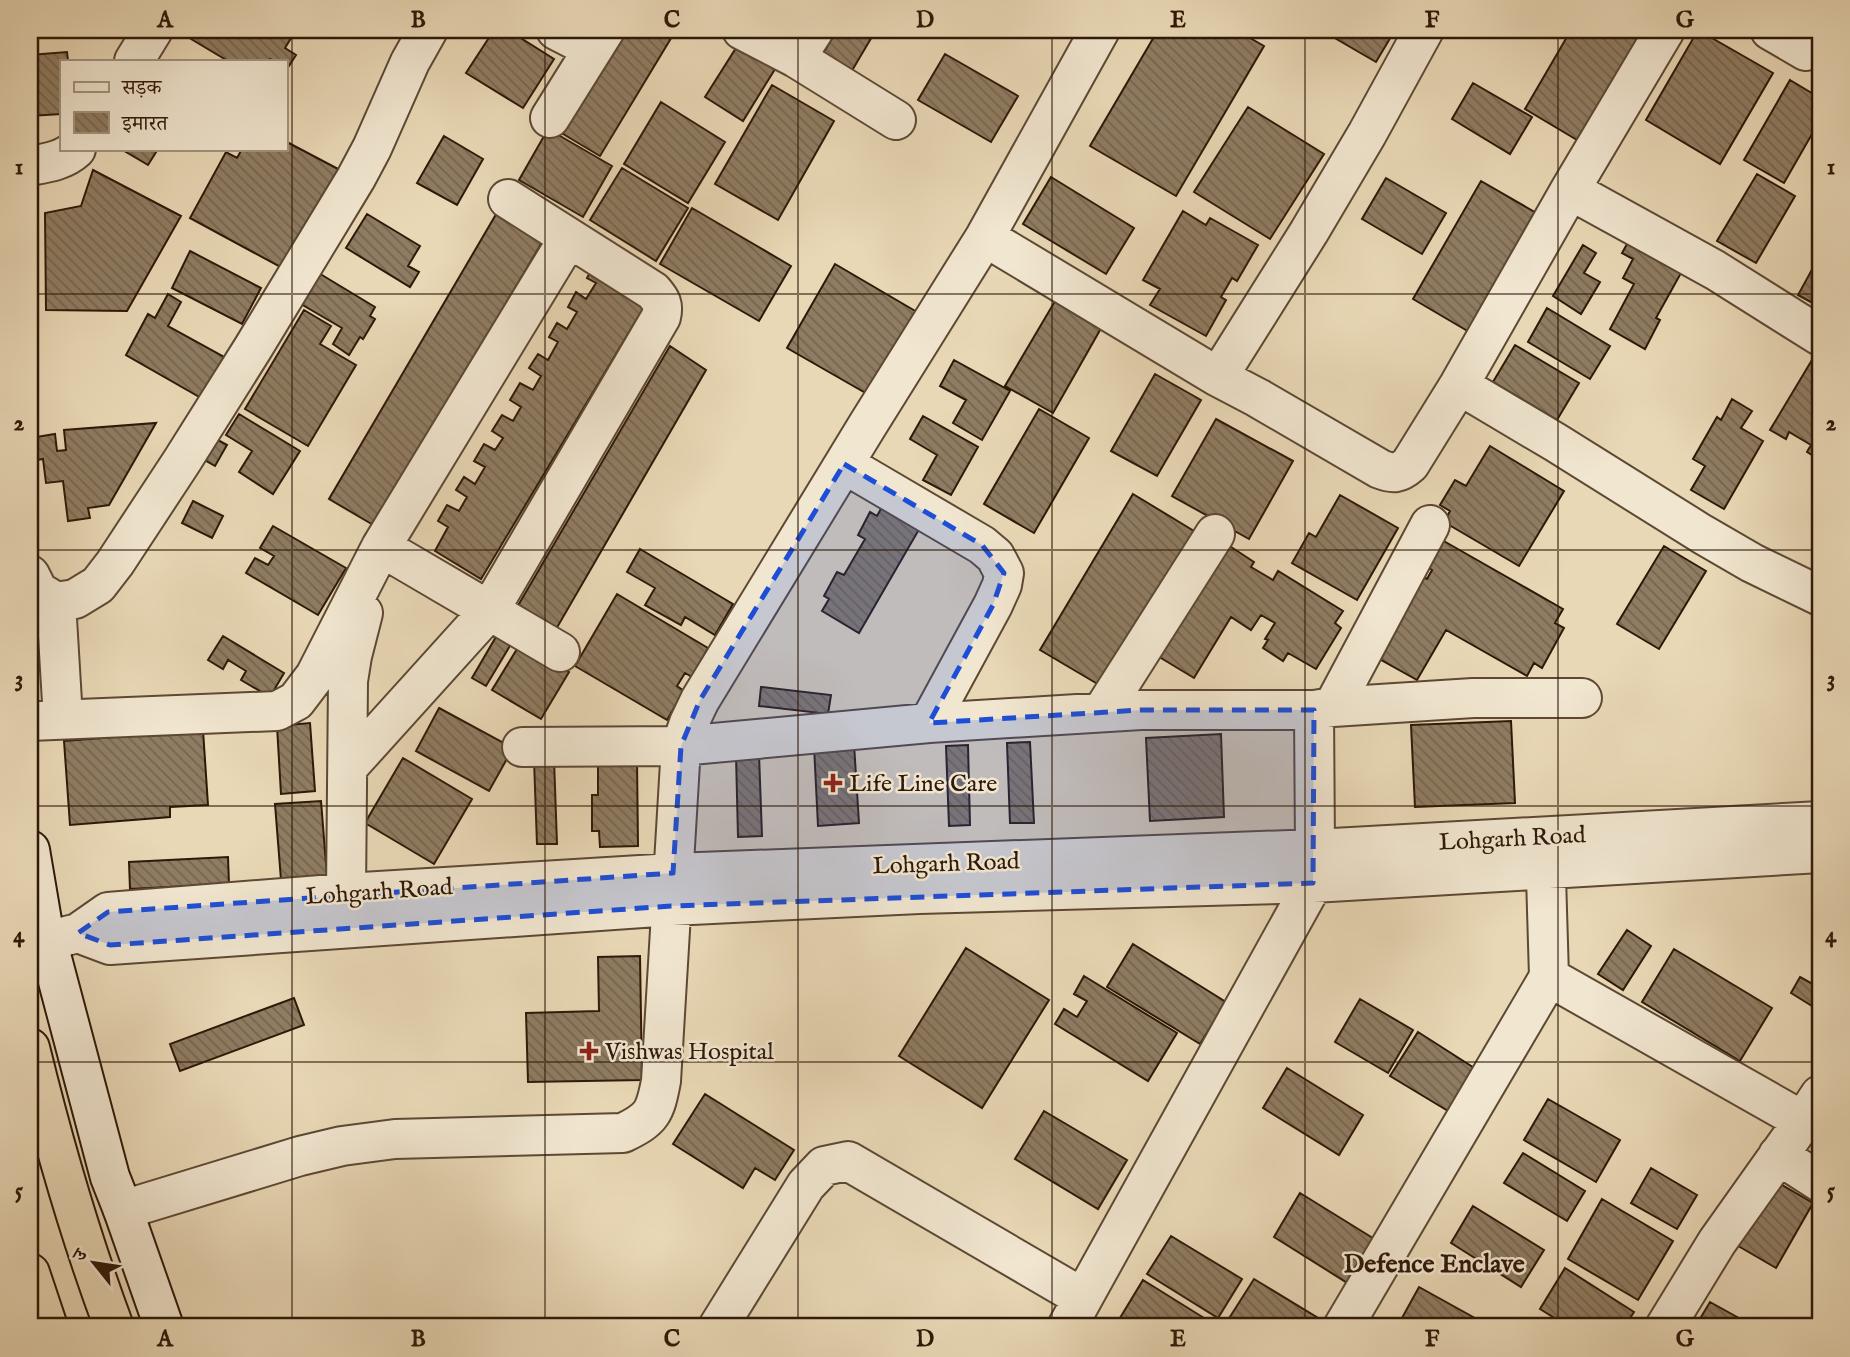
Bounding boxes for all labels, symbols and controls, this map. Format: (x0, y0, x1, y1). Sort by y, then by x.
text: A (156, 6, 174, 35)
text: B (410, 6, 426, 35)
text: C (664, 6, 681, 35)
text: D (916, 6, 934, 35)
text: E (1170, 6, 1186, 35)
text: F (1425, 6, 1440, 35)
text: G (1676, 6, 1695, 35)
legend (60, 60, 287, 150)
text: सड़क (121, 75, 162, 102)
text: इमारत (121, 111, 169, 138)
text: 1 (15, 153, 23, 182)
text: 1 (1827, 153, 1835, 182)
text: 2 (14, 409, 25, 438)
text: 2 (1826, 409, 1837, 438)
text: 3 (15, 665, 23, 694)
text: 3 (1827, 665, 1835, 694)
place label: Life Line Care (849, 769, 997, 800)
marker: Life Line Care (823, 773, 843, 793)
street label: Lohgarh Road (1438, 820, 1587, 859)
street label: Lohgarh Road (872, 846, 1020, 883)
street label: Lohgarh Road (305, 872, 454, 913)
text: 4 (13, 921, 25, 950)
text: 4 (1825, 921, 1837, 950)
place label: Vishwas Hospital (604, 1037, 774, 1068)
marker: Vishwas Hospital (579, 1041, 599, 1061)
text: 5 (15, 1177, 24, 1206)
text: 5 (1827, 1177, 1836, 1206)
north arrow (60, 1228, 130, 1298)
text: उ (67, 1244, 94, 1267)
district label: Defence Enclave (1343, 1248, 1525, 1281)
text: A (156, 1325, 174, 1354)
text: B (410, 1325, 426, 1354)
text: C (664, 1325, 681, 1354)
text: D (916, 1325, 934, 1354)
text: E (1170, 1325, 1186, 1354)
text: F (1425, 1325, 1440, 1354)
text: G (1676, 1325, 1695, 1354)

